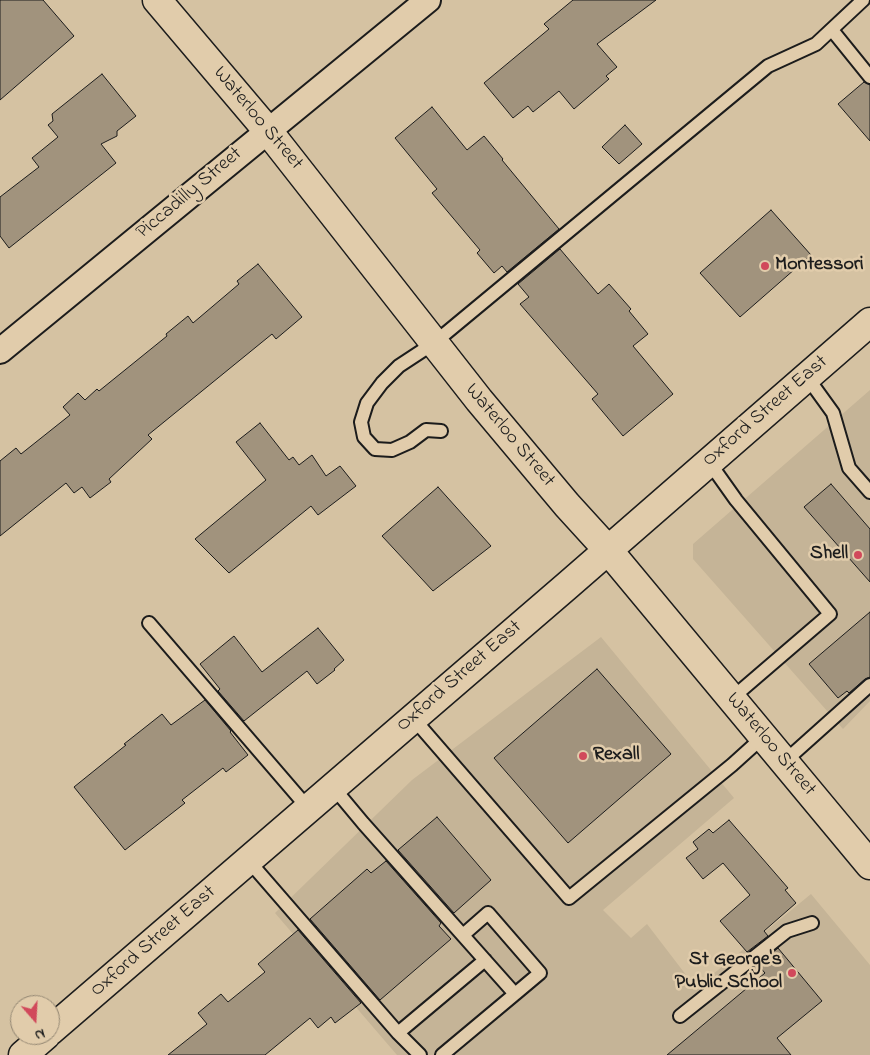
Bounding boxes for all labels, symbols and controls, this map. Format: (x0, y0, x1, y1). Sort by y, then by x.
street label: Waterloo Street (207, 62, 307, 176)
street label: Piccadilly Street (132, 143, 248, 245)
place label: Montessori (775, 254, 864, 278)
marker: Montessori (759, 260, 771, 272)
street label: Oxford Street East (698, 351, 834, 473)
street label: Waterloo Street (459, 379, 559, 493)
place label: Shell (810, 543, 848, 567)
marker: Shell (852, 549, 864, 561)
street label: Oxford Street East (392, 616, 528, 738)
street label: Waterloo Street (720, 688, 820, 802)
place label: Rexall (593, 744, 639, 768)
marker: Rexall (577, 750, 589, 762)
street label: Oxford Street East (86, 881, 222, 1003)
place label: St George's Public School (675, 949, 782, 996)
marker: St George's Public School (786, 967, 798, 979)
north arrow (10, 995, 60, 1045)
text: N (32, 1022, 48, 1045)

